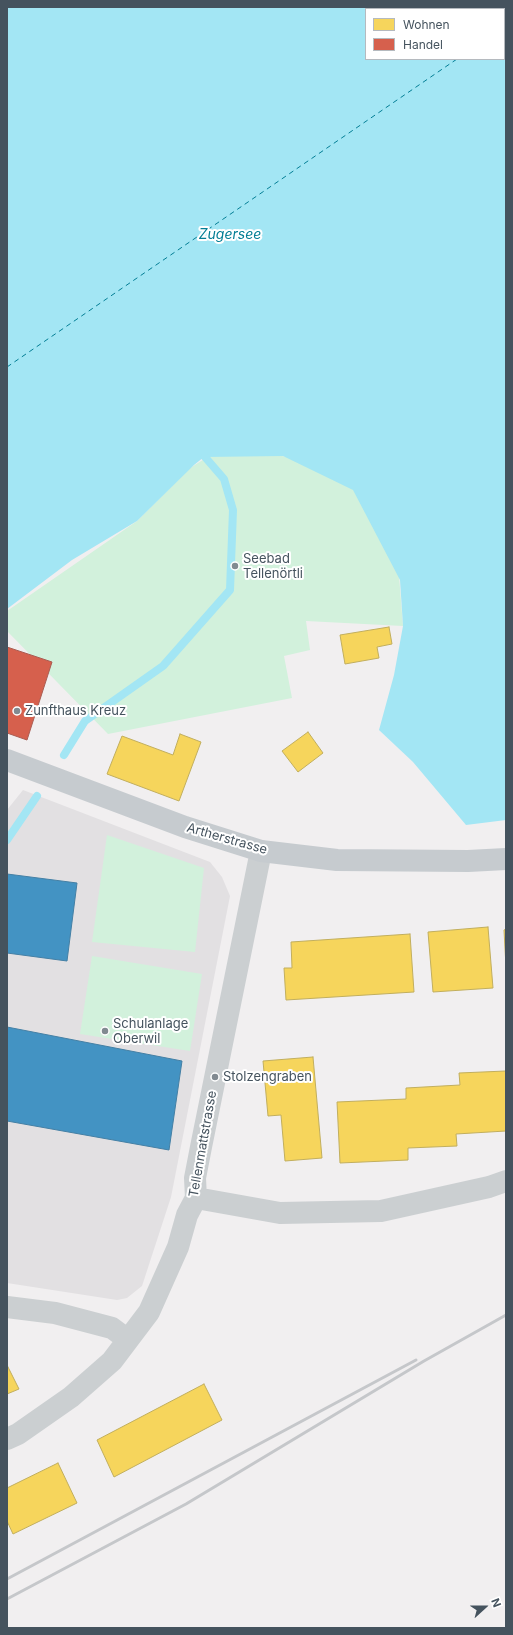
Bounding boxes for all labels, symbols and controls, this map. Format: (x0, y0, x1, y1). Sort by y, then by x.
legend (365, 8, 505, 60)
text: Wohnen (403, 17, 450, 32)
text: Handel (403, 37, 443, 52)
water label: Zugersee (199, 227, 261, 243)
place label: Seebad Tellenörtli (243, 551, 303, 582)
marker: Seebad Tellenörtli (230, 561, 240, 571)
place label: Zunfthaus Kreuz (25, 703, 126, 719)
marker: Zunfthaus Kreuz (12, 706, 22, 716)
street label: Artherstrasse (185, 820, 269, 858)
place label: Schulanlage Oberwil (113, 1016, 188, 1047)
marker: Schulanlage Oberwil (100, 1026, 110, 1036)
place label: Stolzengraben (223, 1069, 312, 1085)
marker: Stolzengraben (210, 1072, 220, 1082)
street label: Tellenmattstrasse (186, 1090, 220, 1198)
north arrow (465, 1587, 505, 1627)
text: N (488, 1596, 504, 1609)

